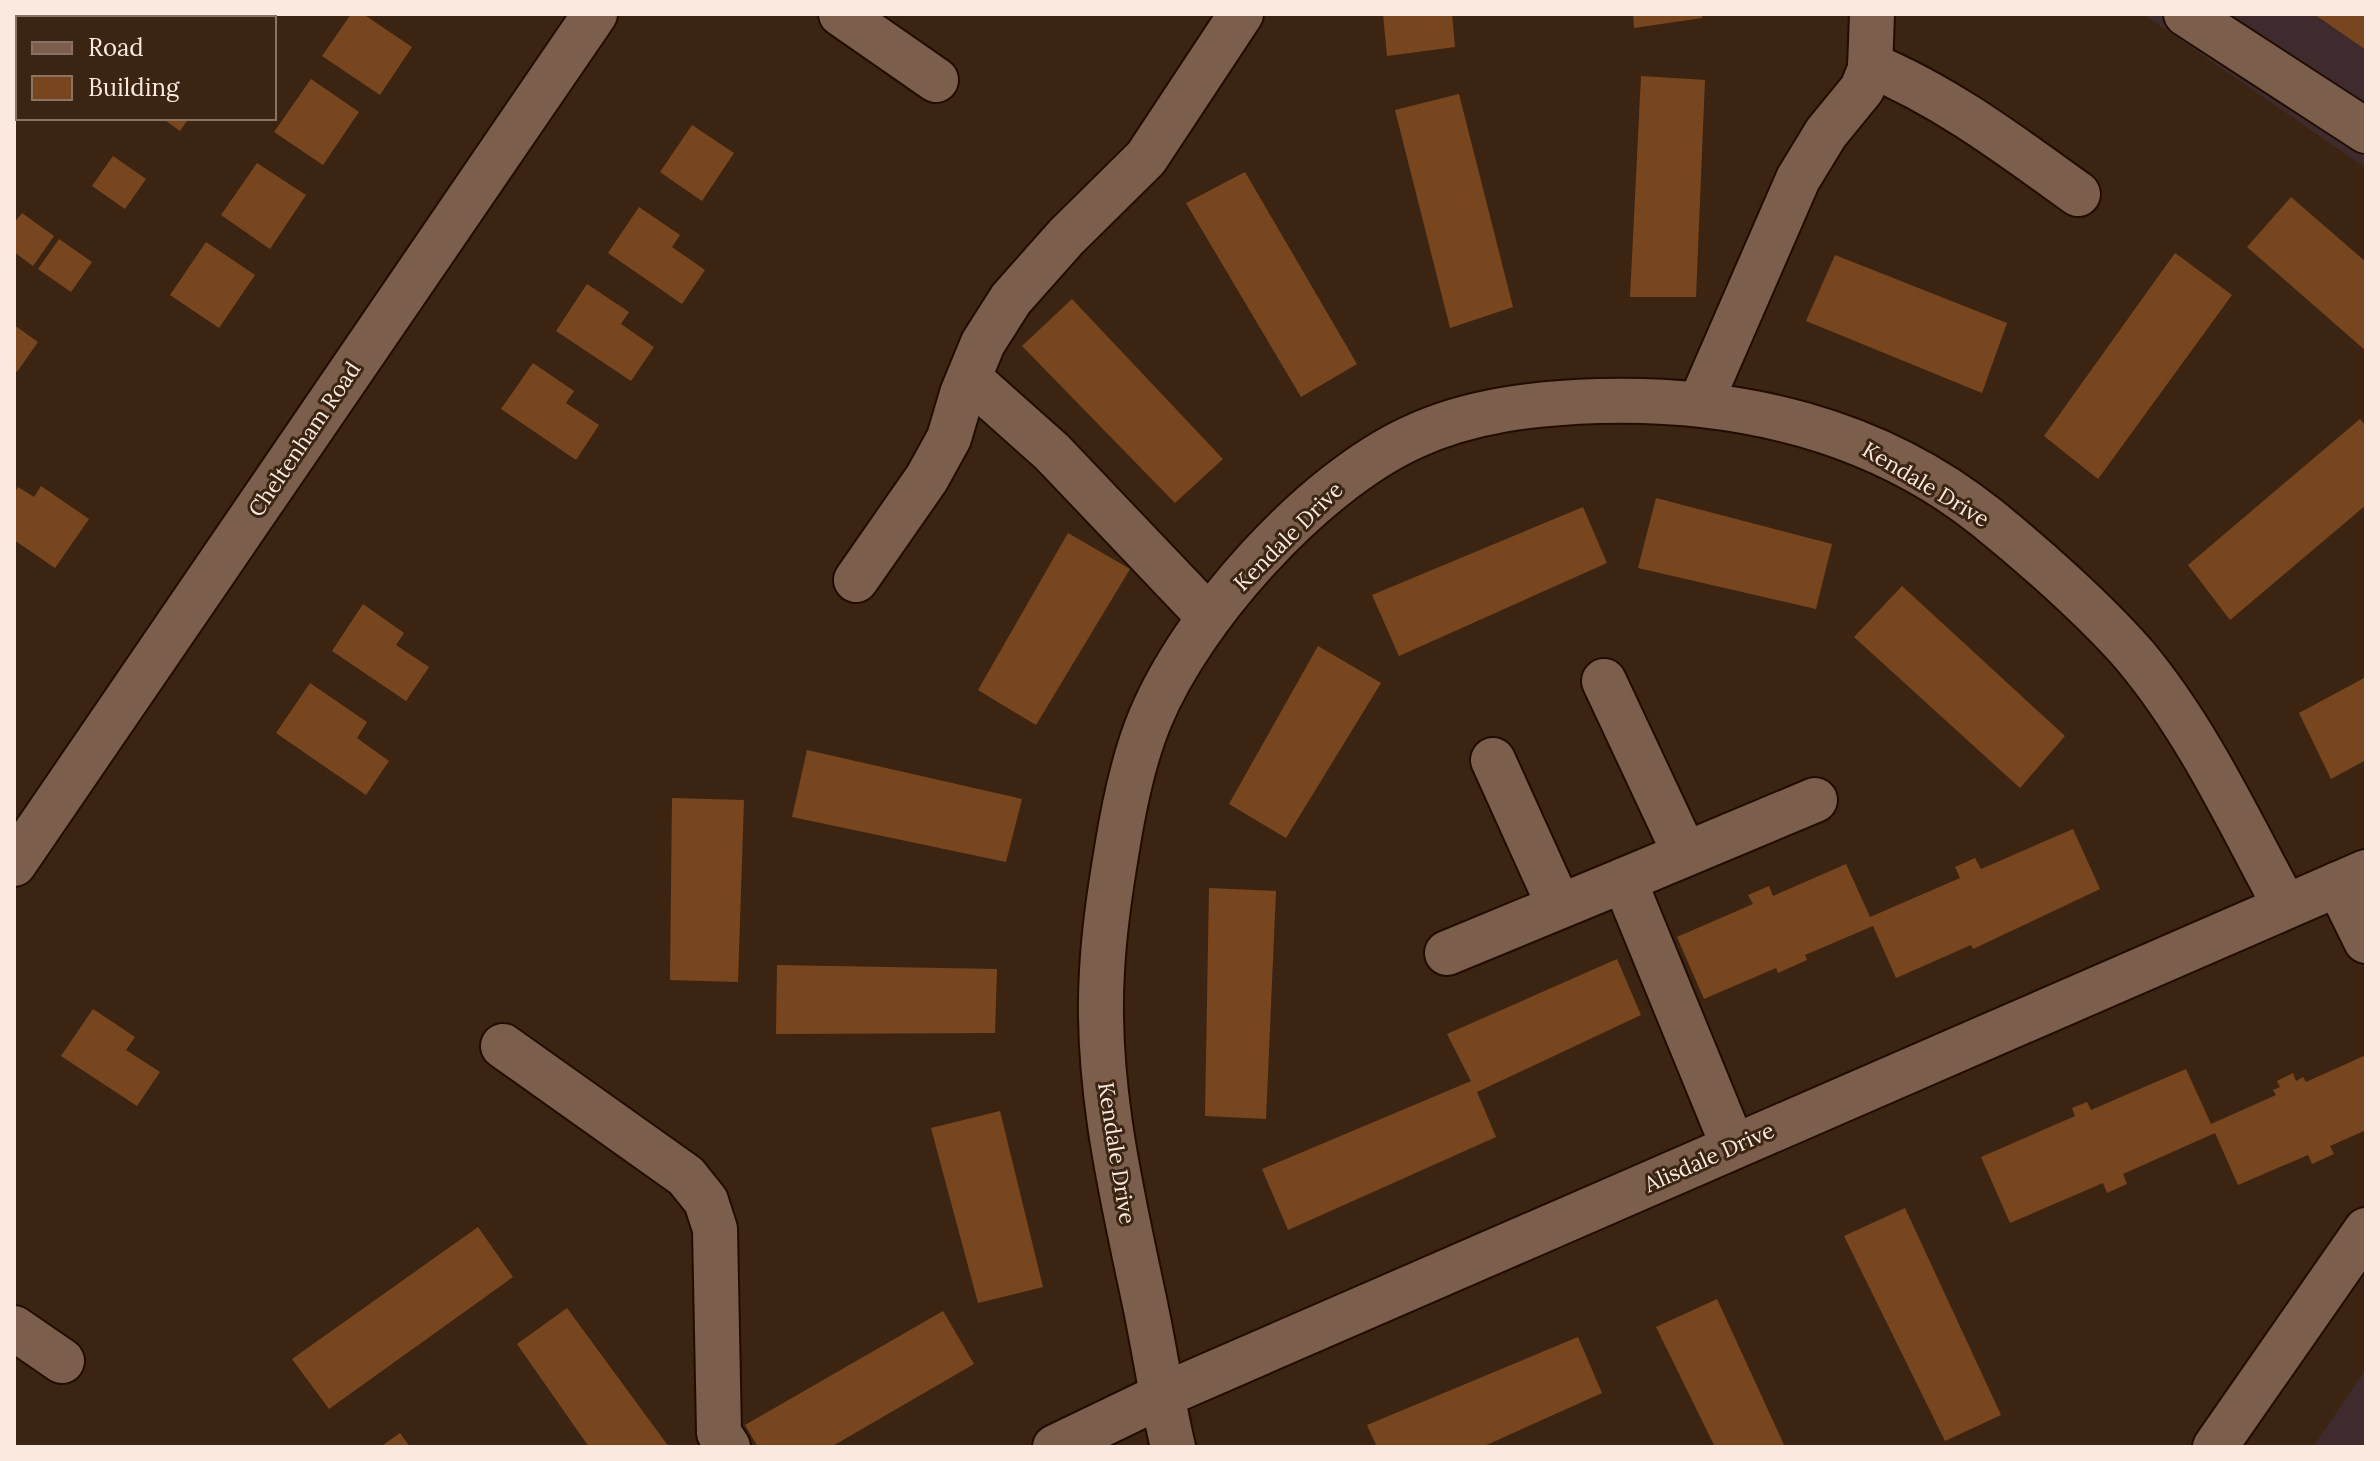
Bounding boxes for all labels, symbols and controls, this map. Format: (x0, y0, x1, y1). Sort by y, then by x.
legend (16, 16, 276, 120)
text: Road (88, 32, 144, 63)
text: Building (88, 72, 180, 103)
street label: Cheltenham Road (242, 356, 366, 522)
street label: Kendale Drive (1857, 435, 1995, 533)
street label: Kendale Drive (1227, 475, 1349, 597)
street label: Kendale Drive (1092, 1080, 1142, 1226)
street label: Alisdale Drive (1639, 1116, 1778, 1199)

